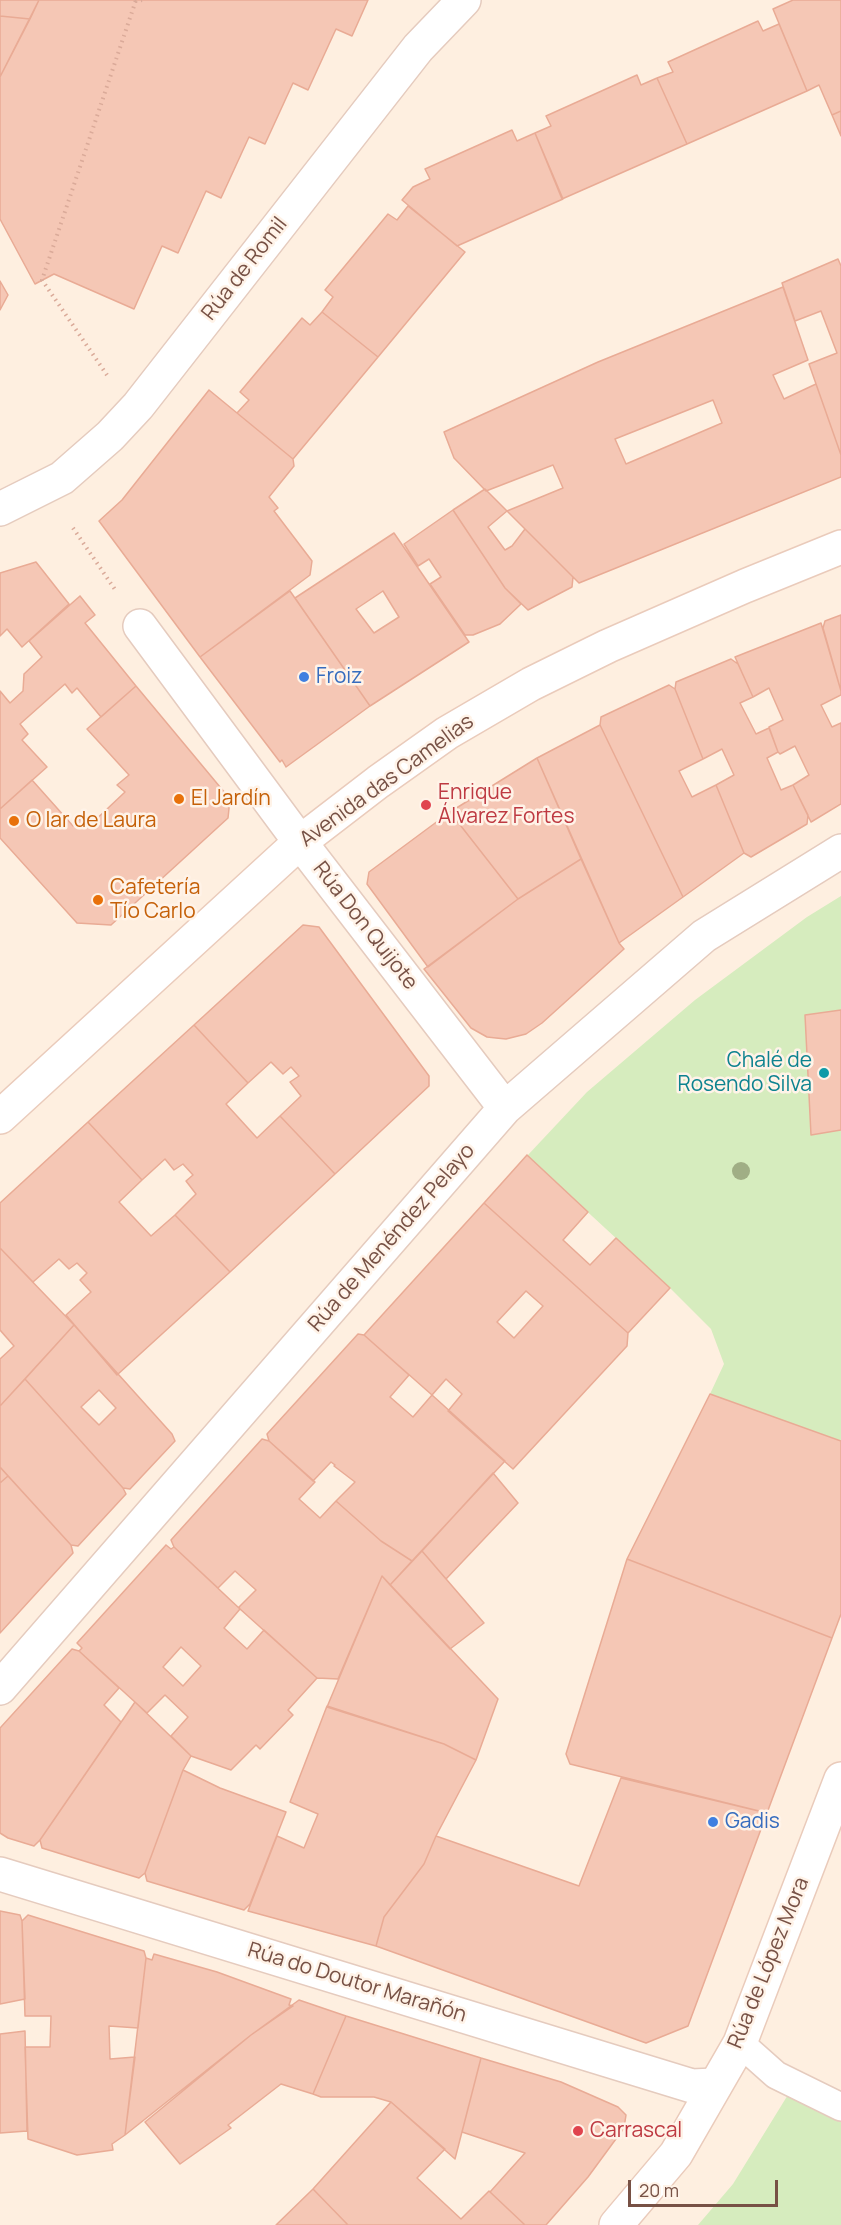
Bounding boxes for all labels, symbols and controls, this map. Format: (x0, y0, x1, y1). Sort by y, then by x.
street label: Rúa de Romil (197, 212, 293, 326)
place label: Froiz (316, 664, 362, 690)
marker: Froiz (297, 670, 311, 684)
street label: Avenida das Camelias (295, 709, 479, 853)
place label: Enrique Álvarez Fortes (438, 780, 574, 830)
place label: El Jardín (191, 786, 271, 812)
marker: El Jardín (172, 792, 186, 806)
marker: Enrique Álvarez Fortes (419, 798, 433, 812)
place label: O lar de Laura (26, 808, 156, 834)
marker: O lar de Laura (7, 814, 21, 828)
street label: Rúa Don Quijote (307, 857, 423, 995)
place label: Cafetería Tío Carlo (110, 875, 200, 925)
marker: Cafetería Tío Carlo (91, 893, 105, 907)
place label: Chalé de Rosendo Silva (678, 1048, 812, 1098)
marker: Chalé de Rosendo Silva (817, 1066, 831, 1080)
street label: Rúa de Menéndez Pelayo (303, 1139, 481, 1337)
place label: Gadis (725, 1809, 780, 1835)
marker: Gadis (706, 1815, 720, 1829)
street label: Rúa de López Mora (723, 1874, 815, 2052)
street label: Rúa do Doutor Marañón (245, 1938, 469, 2028)
place label: Carrascal (590, 2118, 682, 2144)
marker: Carrascal (571, 2124, 585, 2138)
scale bar (631, 2168, 781, 2206)
text: 20 m (639, 2178, 679, 2202)

